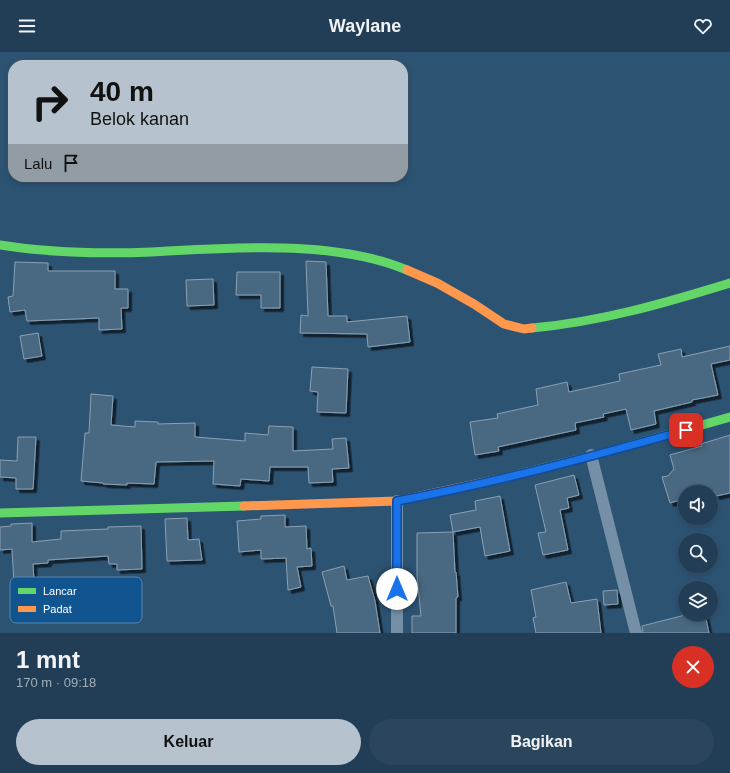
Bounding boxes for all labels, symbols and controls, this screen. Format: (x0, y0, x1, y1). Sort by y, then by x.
icon: menu (16, 15, 38, 37)
icon: heart (692, 15, 714, 37)
text: Waylane (329, 16, 401, 36)
icon: right (24, 76, 76, 128)
text: 40 m (90, 76, 154, 107)
text: Belok kanan (90, 109, 189, 129)
icon: arrive (60, 152, 82, 174)
text: Lalu (24, 155, 52, 172)
pin (669, 413, 703, 447)
icon: arrive (675, 419, 697, 441)
map controls (678, 485, 718, 621)
button: sound (678, 485, 718, 525)
button: search (678, 533, 718, 573)
position arrow (376, 568, 418, 610)
legend (10, 577, 142, 623)
button: layers (678, 581, 718, 621)
text: Lancar (43, 585, 77, 597)
text: Padat (43, 603, 72, 615)
text: 1 mnt (16, 646, 80, 673)
button: close (672, 646, 714, 688)
text: 170 m · 09:18 (16, 675, 96, 690)
button: Keluar (16, 719, 361, 765)
button: Bagikan (369, 719, 714, 765)

